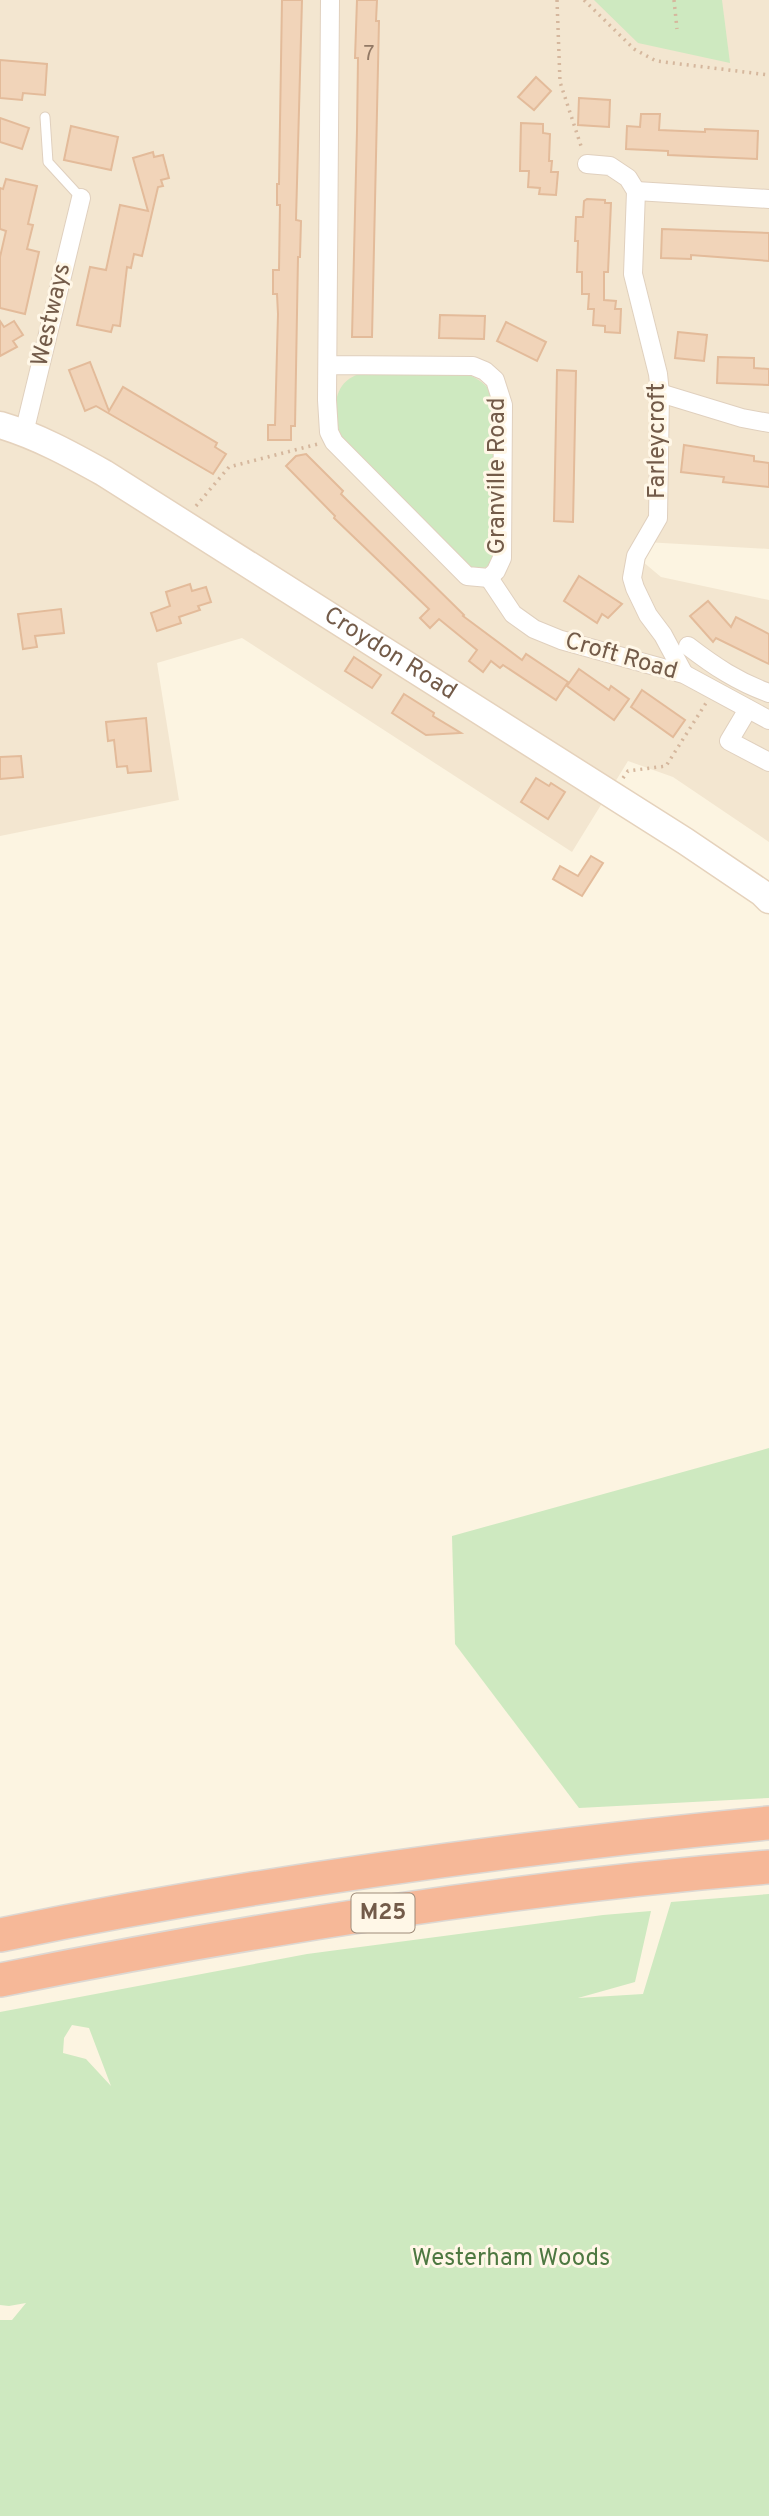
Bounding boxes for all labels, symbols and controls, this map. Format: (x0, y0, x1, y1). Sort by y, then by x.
house number: 7 (364, 41, 375, 68)
street label: Westways (26, 260, 78, 370)
street label: Farleycroft (643, 383, 673, 499)
street label: Granville Road (483, 398, 513, 554)
street label: Croydon Road (318, 601, 462, 707)
street label: Croft Road (561, 627, 681, 687)
road number: M25 (352, 1894, 414, 1932)
park label: Westerham Woods (412, 2244, 610, 2274)

